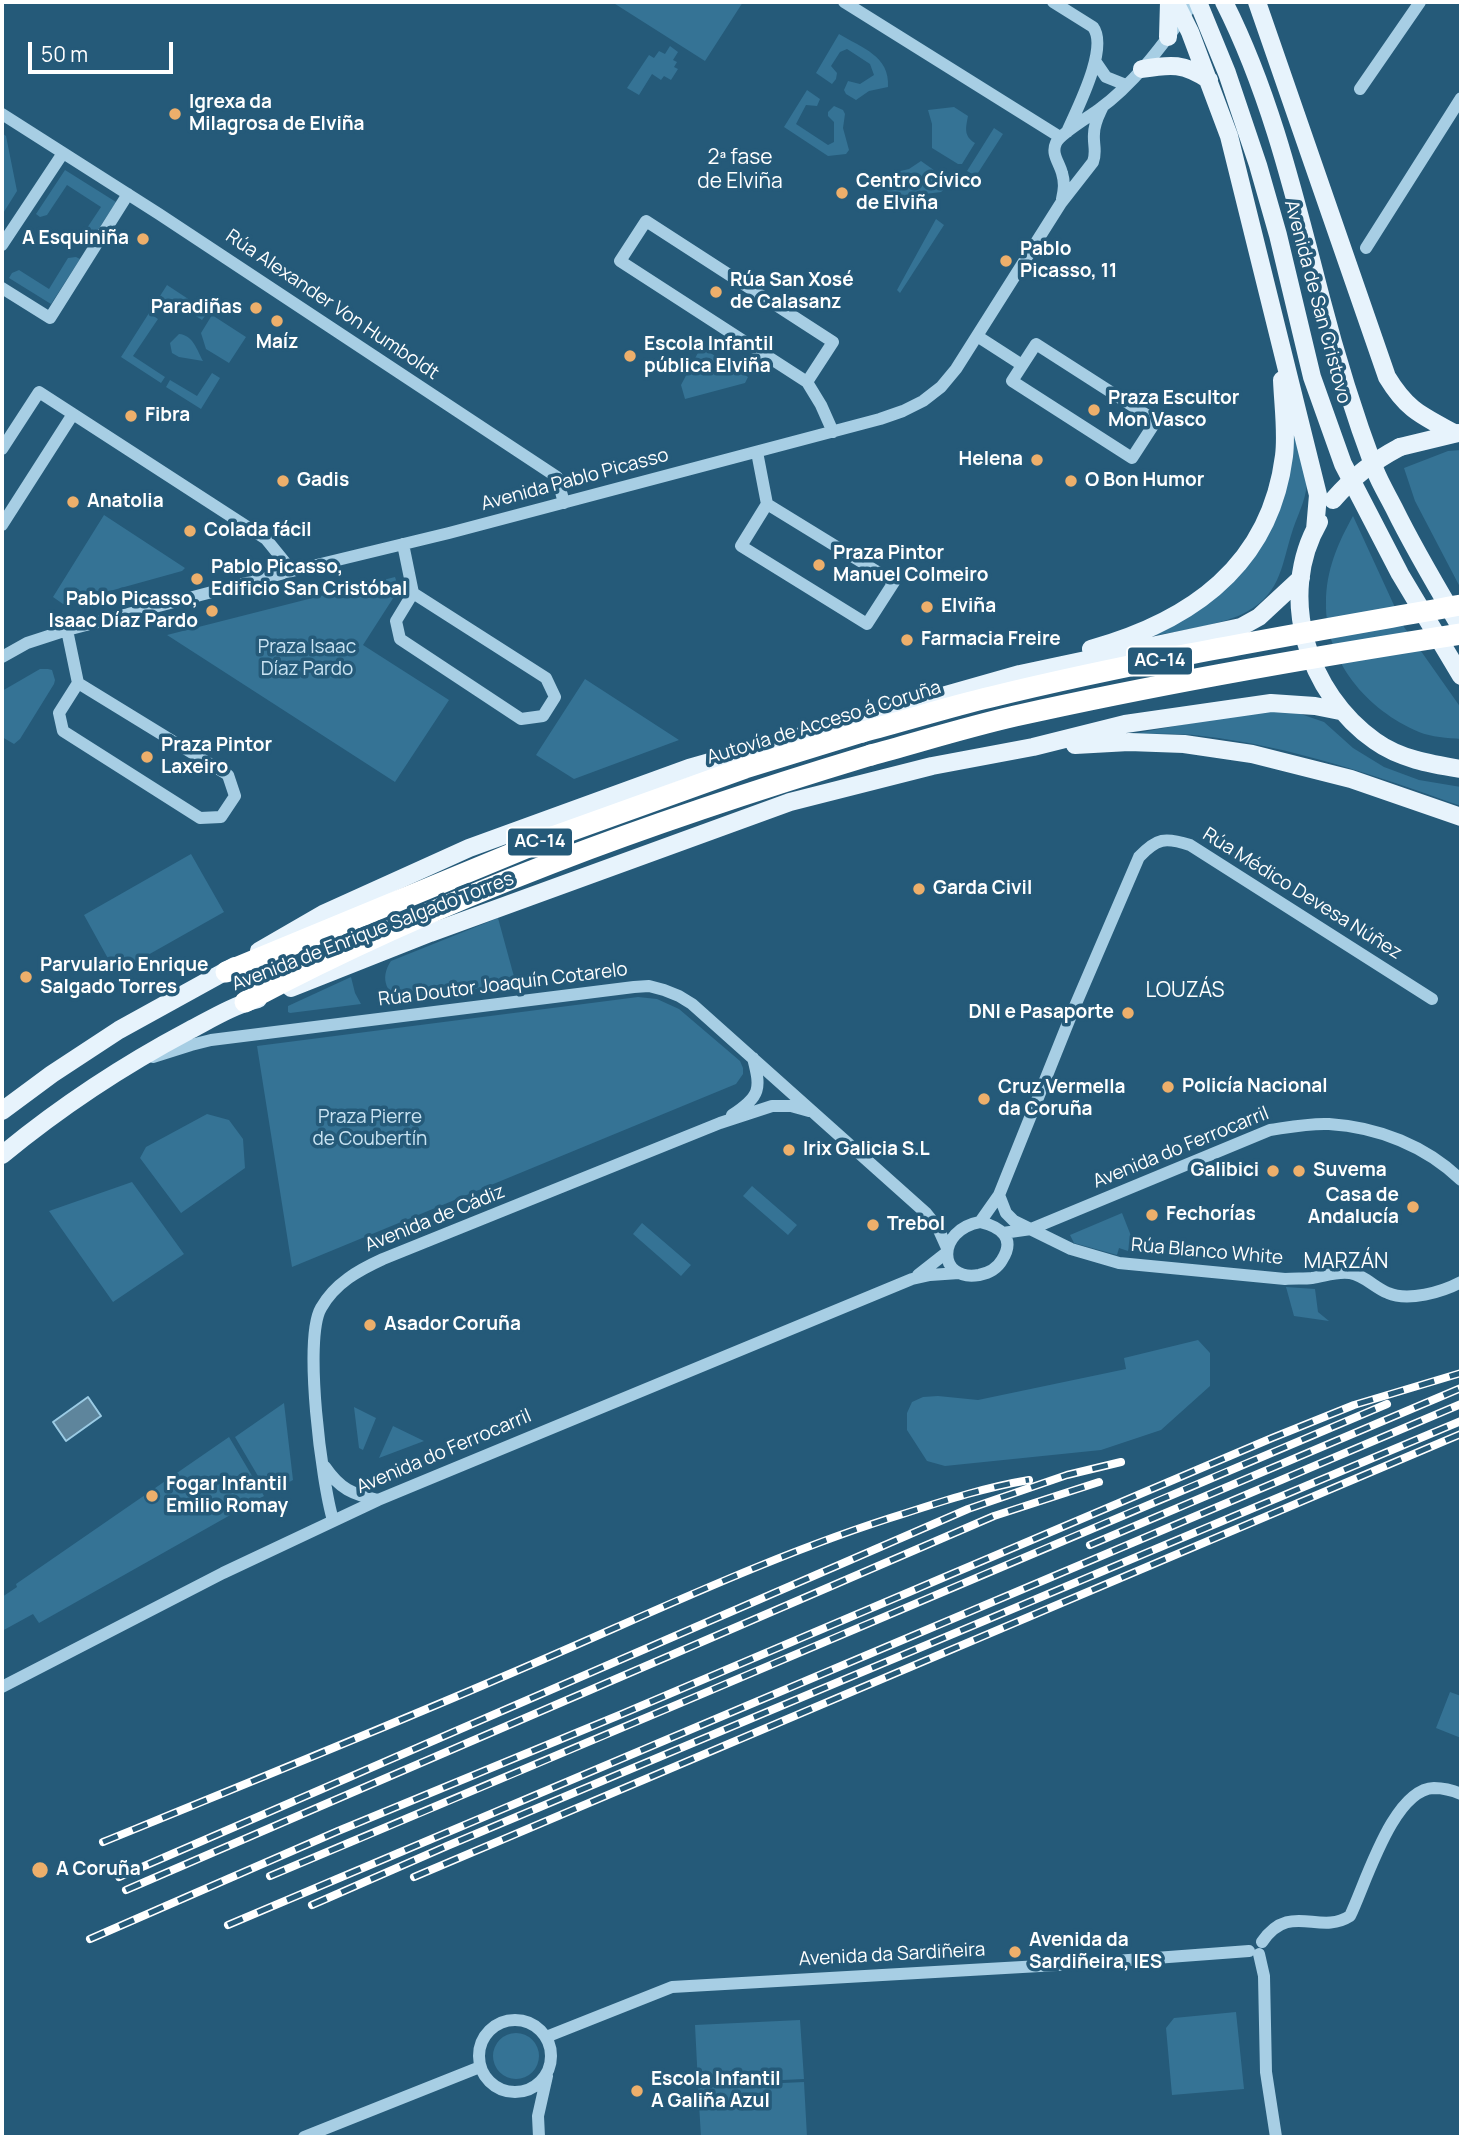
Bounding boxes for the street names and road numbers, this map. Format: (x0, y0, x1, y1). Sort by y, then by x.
street label: Avenida de San Cristovo (1279, 198, 1355, 406)
street label: Rúa Alexander Von Humboldt (221, 225, 443, 385)
street label: Avenida Pablo Picasso (479, 444, 671, 516)
road number: AC-14 (1127, 646, 1193, 676)
street label: Autovía de Acceso á Coruña (704, 676, 944, 770)
street label: Rúa Médico Devesa Núñez (1198, 823, 1406, 965)
road number: AC-14 (507, 828, 573, 856)
street label: Avenida de Enrique Salgado Torres (229, 868, 517, 996)
street label: Rúa Doutor Joaquín Cotarelo (377, 958, 629, 1012)
street label: Avenida do Ferrocarril (1090, 1102, 1272, 1194)
street label: Avenida de Cádiz (362, 1181, 508, 1257)
street label: Rúa Blanco White (1130, 1234, 1284, 1270)
street label: Avenida do Ferrocarril (353, 1405, 535, 1499)
street label: Avenida da Sardiñeira (798, 1939, 986, 1971)

